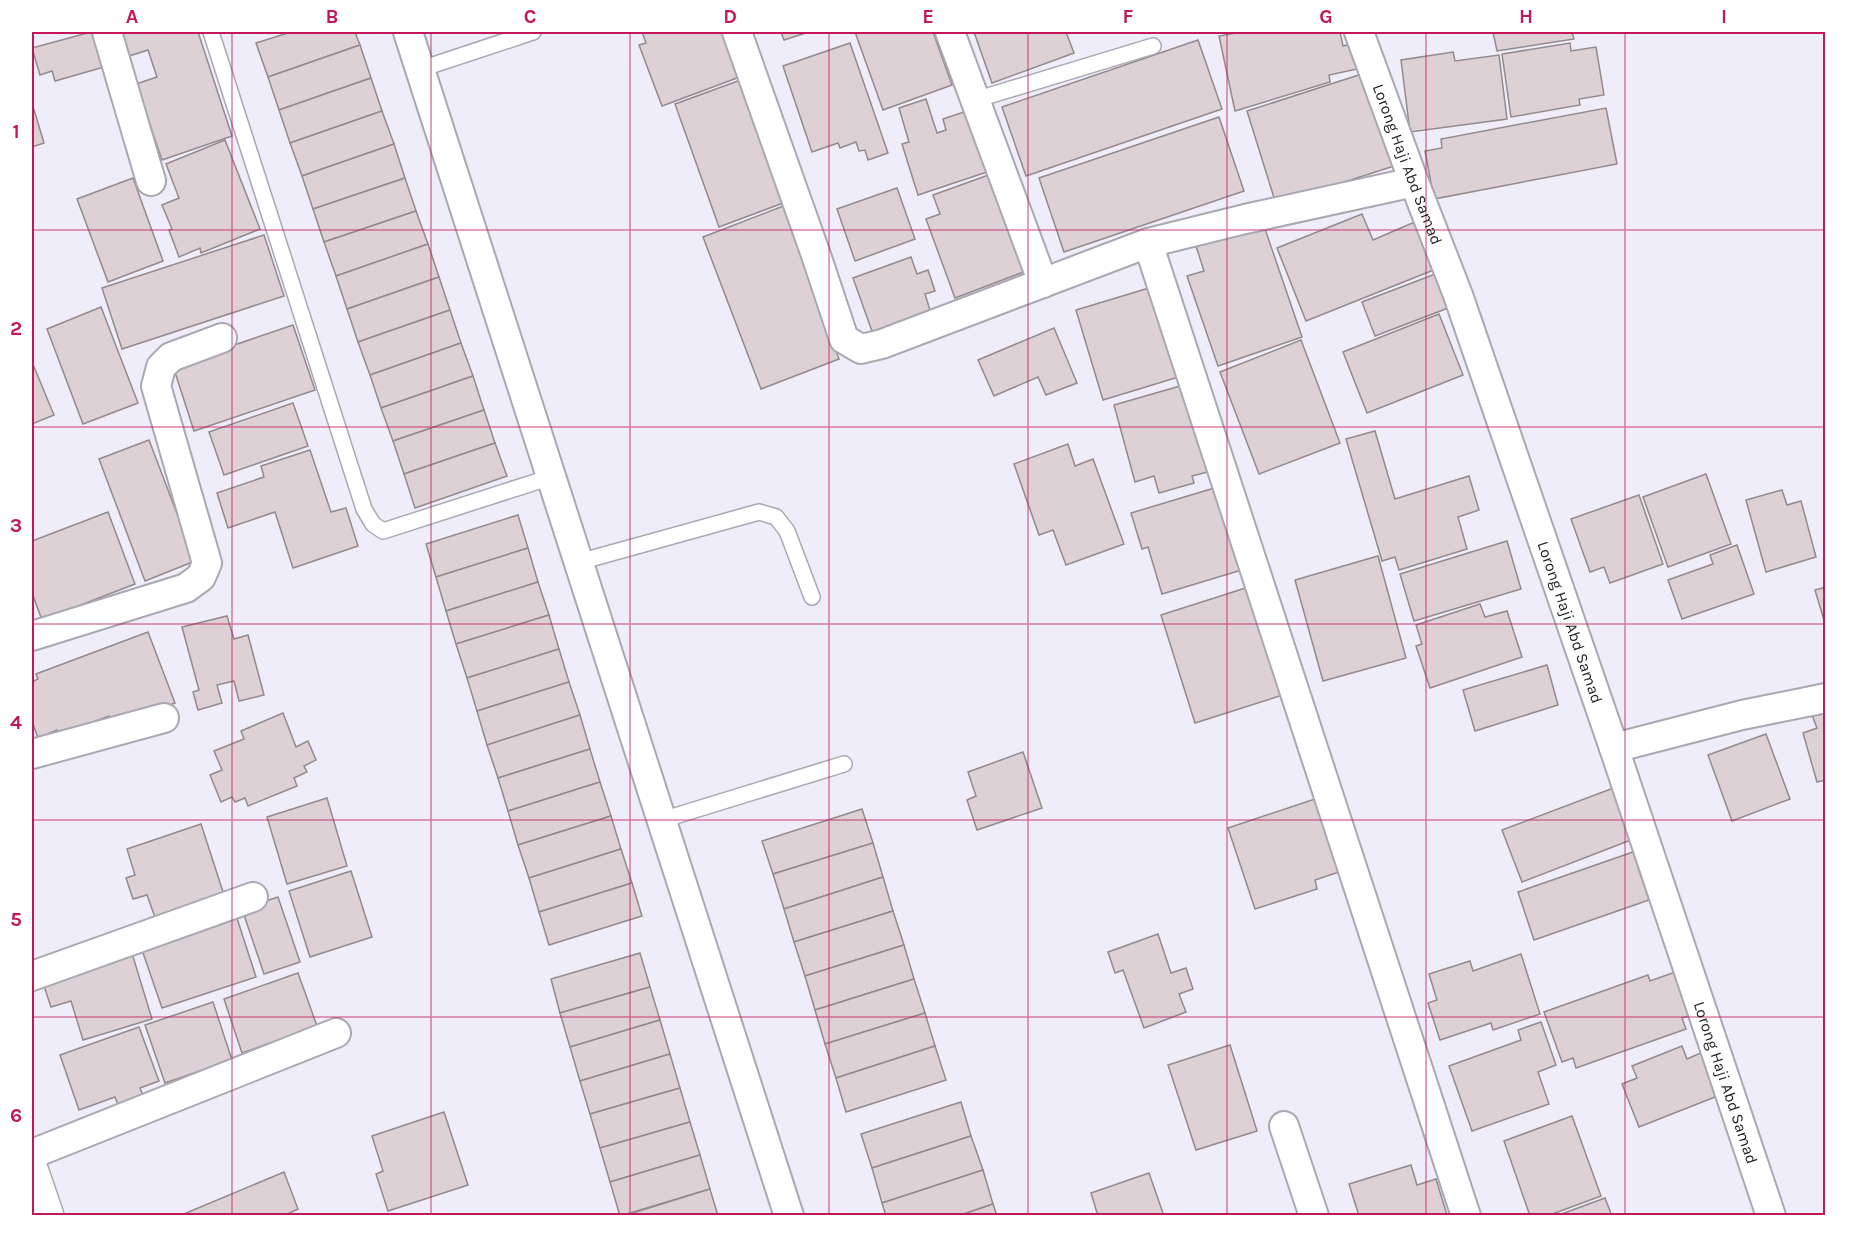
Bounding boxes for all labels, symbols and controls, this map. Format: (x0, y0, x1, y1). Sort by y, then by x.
text: A (126, 5, 139, 28)
text: B (326, 5, 338, 28)
text: C (524, 5, 536, 28)
text: D (723, 5, 737, 28)
text: E (922, 5, 934, 28)
text: F (1123, 5, 1134, 28)
text: G (1319, 5, 1333, 28)
text: H (1519, 5, 1533, 28)
text: I (1721, 5, 1727, 28)
street label: Lorong Haji Abd Samad (1369, 81, 1446, 247)
text: 1 (12, 120, 20, 143)
text: 2 (10, 317, 22, 340)
text: 3 (10, 514, 22, 537)
street label: Lorong Haji Abd Samad (1533, 539, 1607, 706)
text: 4 (10, 711, 22, 734)
text: 5 (10, 908, 22, 931)
street label: Lorong Haji Abd Samad (1690, 999, 1762, 1166)
text: 6 (10, 1104, 22, 1127)

